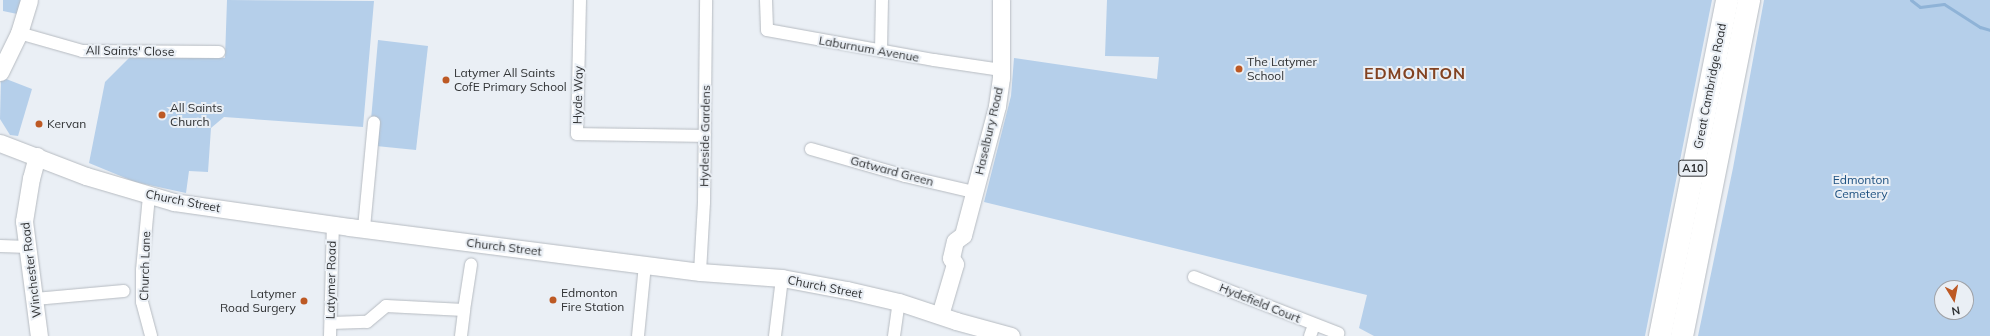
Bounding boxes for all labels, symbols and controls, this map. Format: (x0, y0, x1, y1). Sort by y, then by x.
street label: Great Cambridge Road (1691, 22, 1729, 150)
street label: Laburnum Avenue (818, 33, 920, 65)
street label: All Saints' Close (86, 43, 174, 59)
place label: The Latymer School (1247, 55, 1317, 83)
district label: EDMONTON (1364, 63, 1466, 83)
marker: The Latymer School (1234, 64, 1244, 74)
place label: Latymer All Saints CofE Primary School (454, 66, 567, 94)
street label: Hyde Way (570, 66, 586, 124)
marker: Latymer All Saints CofE Primary School (441, 75, 451, 85)
street label: Hydeside Gardens (697, 85, 713, 187)
street label: Haselbury Road (972, 86, 1006, 176)
place label: All Saints Church (170, 101, 222, 129)
marker: All Saints Church (157, 110, 167, 120)
place label: Kervan (47, 117, 86, 131)
marker: Kervan (34, 119, 44, 129)
street label: Gatward Green (849, 153, 935, 189)
road number: A10 (1678, 159, 1708, 177)
park label: Edmonton Cemetery (1833, 173, 1889, 201)
street label: Church Street (144, 187, 222, 215)
street label: Winchester Road (18, 221, 44, 319)
street label: Church Lane (137, 231, 153, 301)
street label: Church Street (466, 235, 542, 259)
street label: Latymer Road (323, 241, 339, 319)
street label: Church Street (786, 273, 864, 301)
street label: Hydefield Court (1217, 280, 1303, 326)
north arrow (1934, 280, 1974, 320)
place label: Edmonton Fire Station (561, 286, 624, 314)
place label: Latymer Road Surgery (220, 287, 296, 315)
marker: Edmonton Fire Station (548, 295, 558, 305)
marker: Latymer Road Surgery (299, 296, 309, 306)
text: N (1951, 303, 1961, 318)

